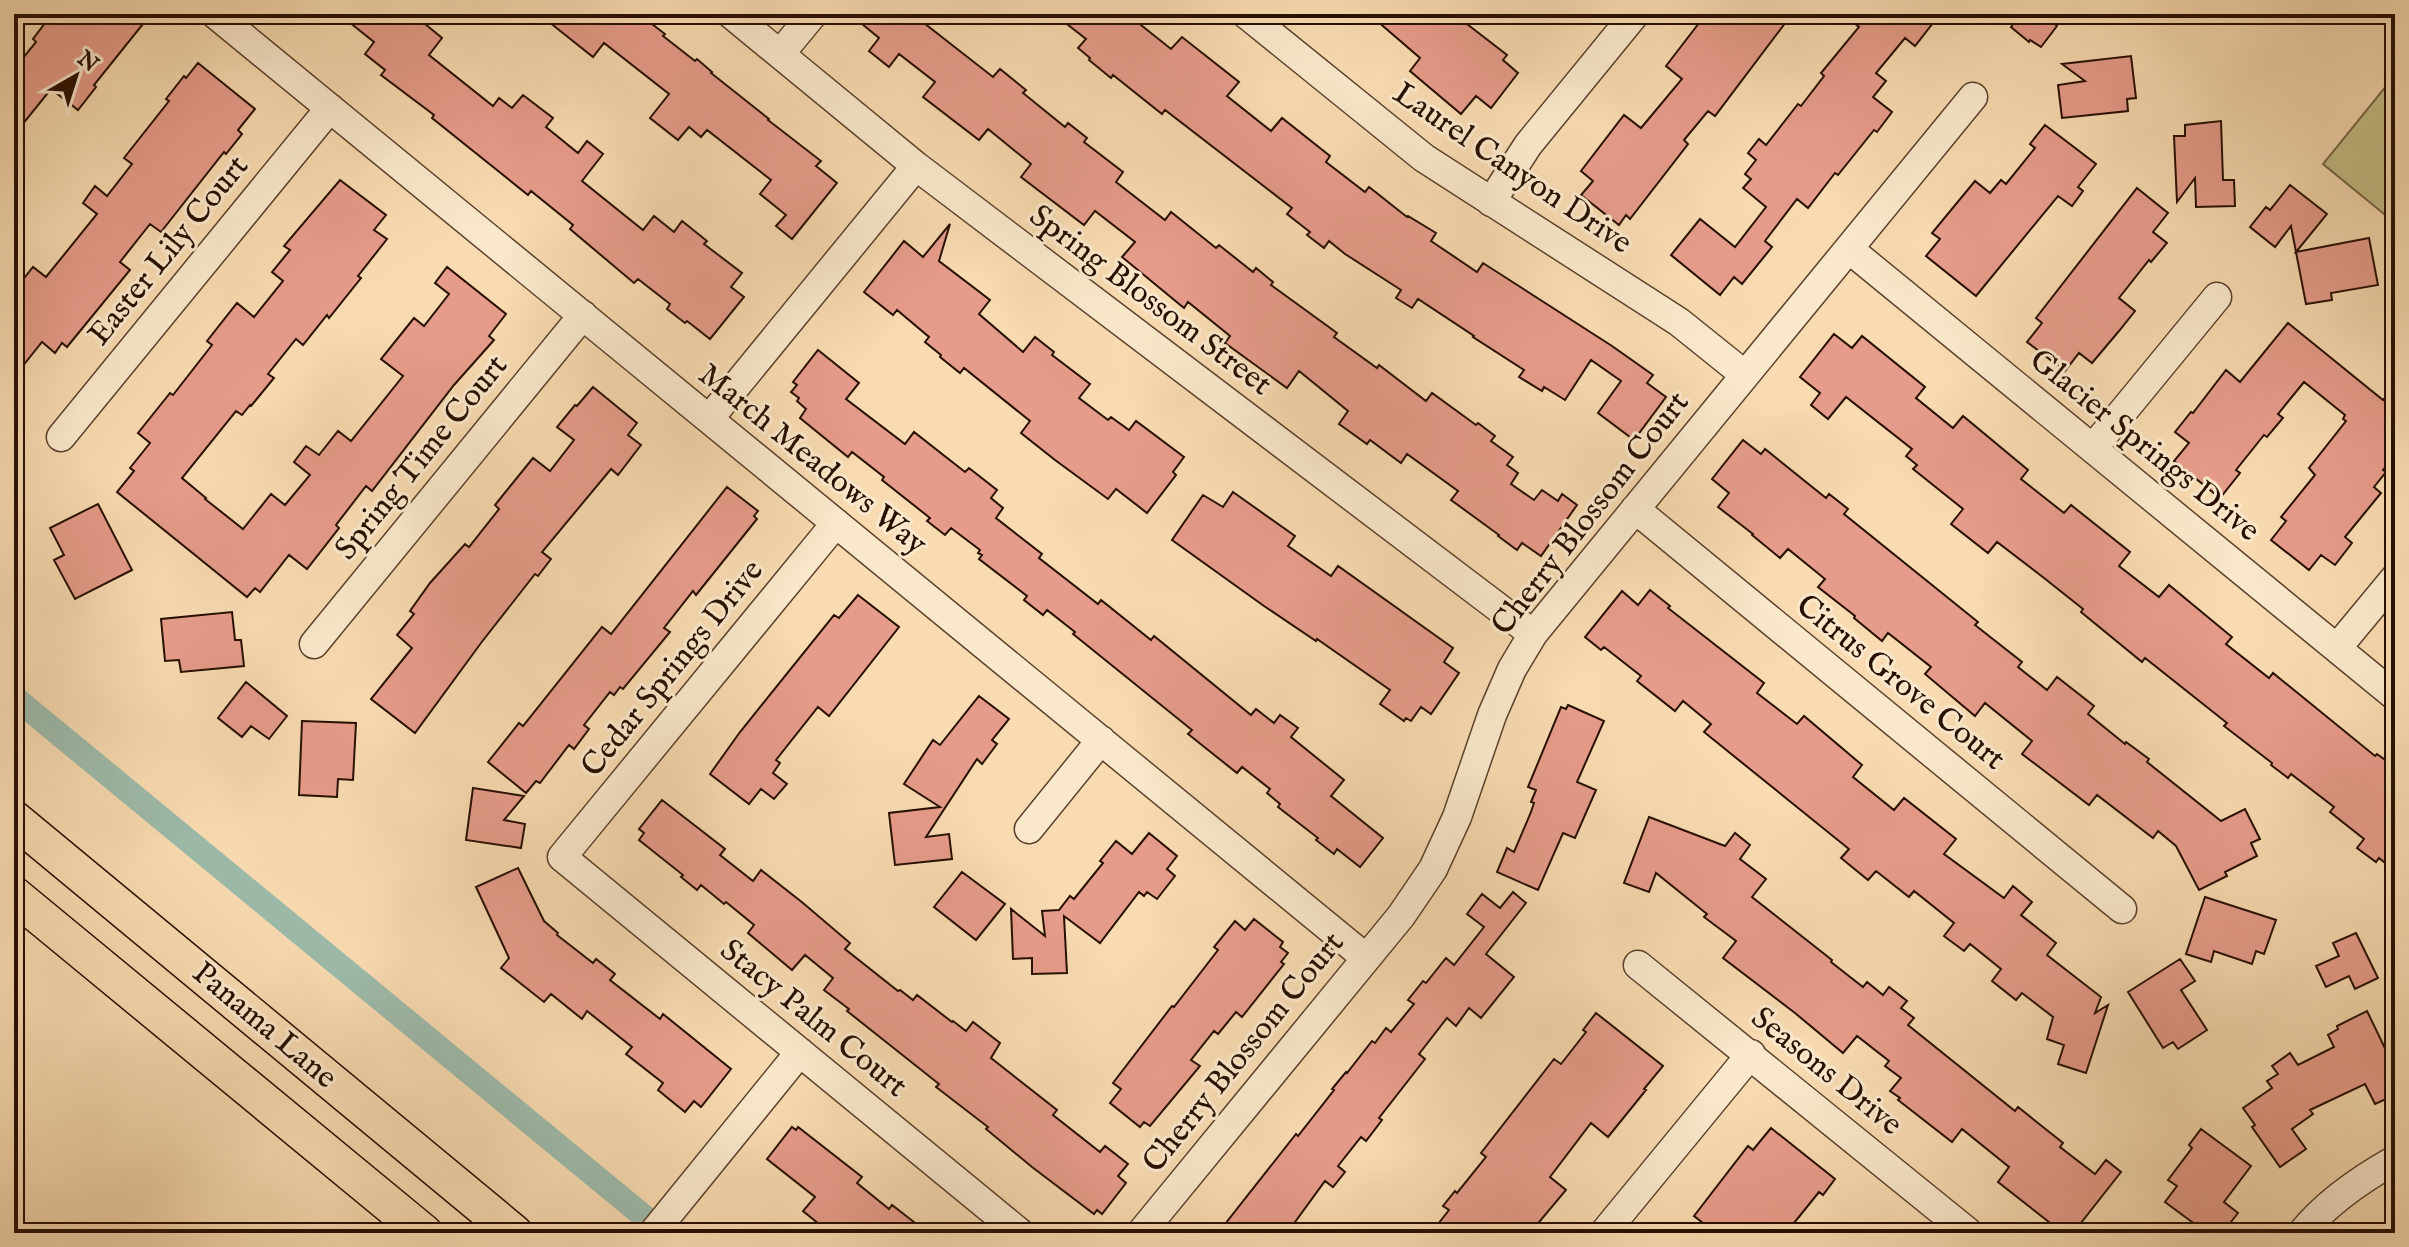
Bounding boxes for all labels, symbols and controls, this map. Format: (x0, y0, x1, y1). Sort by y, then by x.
north arrow (36, 36, 116, 116)
text: N (70, 45, 104, 79)
street label: Laurel Canyon Drive (1385, 74, 1639, 264)
street label: Easter Lily Court (80, 147, 258, 355)
street label: Spring Blossom Street (1021, 196, 1279, 406)
street label: Glacier Springs Drive (2020, 340, 2268, 552)
street label: Spring Time Court (327, 347, 517, 569)
street label: March Meadows Way (689, 355, 935, 565)
street label: Cherry Blossom Court (1483, 384, 1699, 644)
street label: Cedar Springs Drive (573, 552, 773, 786)
street label: Citrus Grove Court (1787, 586, 2013, 780)
street label: Cherry Blossom Court (1134, 924, 1354, 1182)
street label: Stacy Palm Court (711, 931, 915, 1107)
street label: Panama Lane (183, 953, 345, 1099)
street label: Seasons Drive (1742, 998, 1910, 1146)

